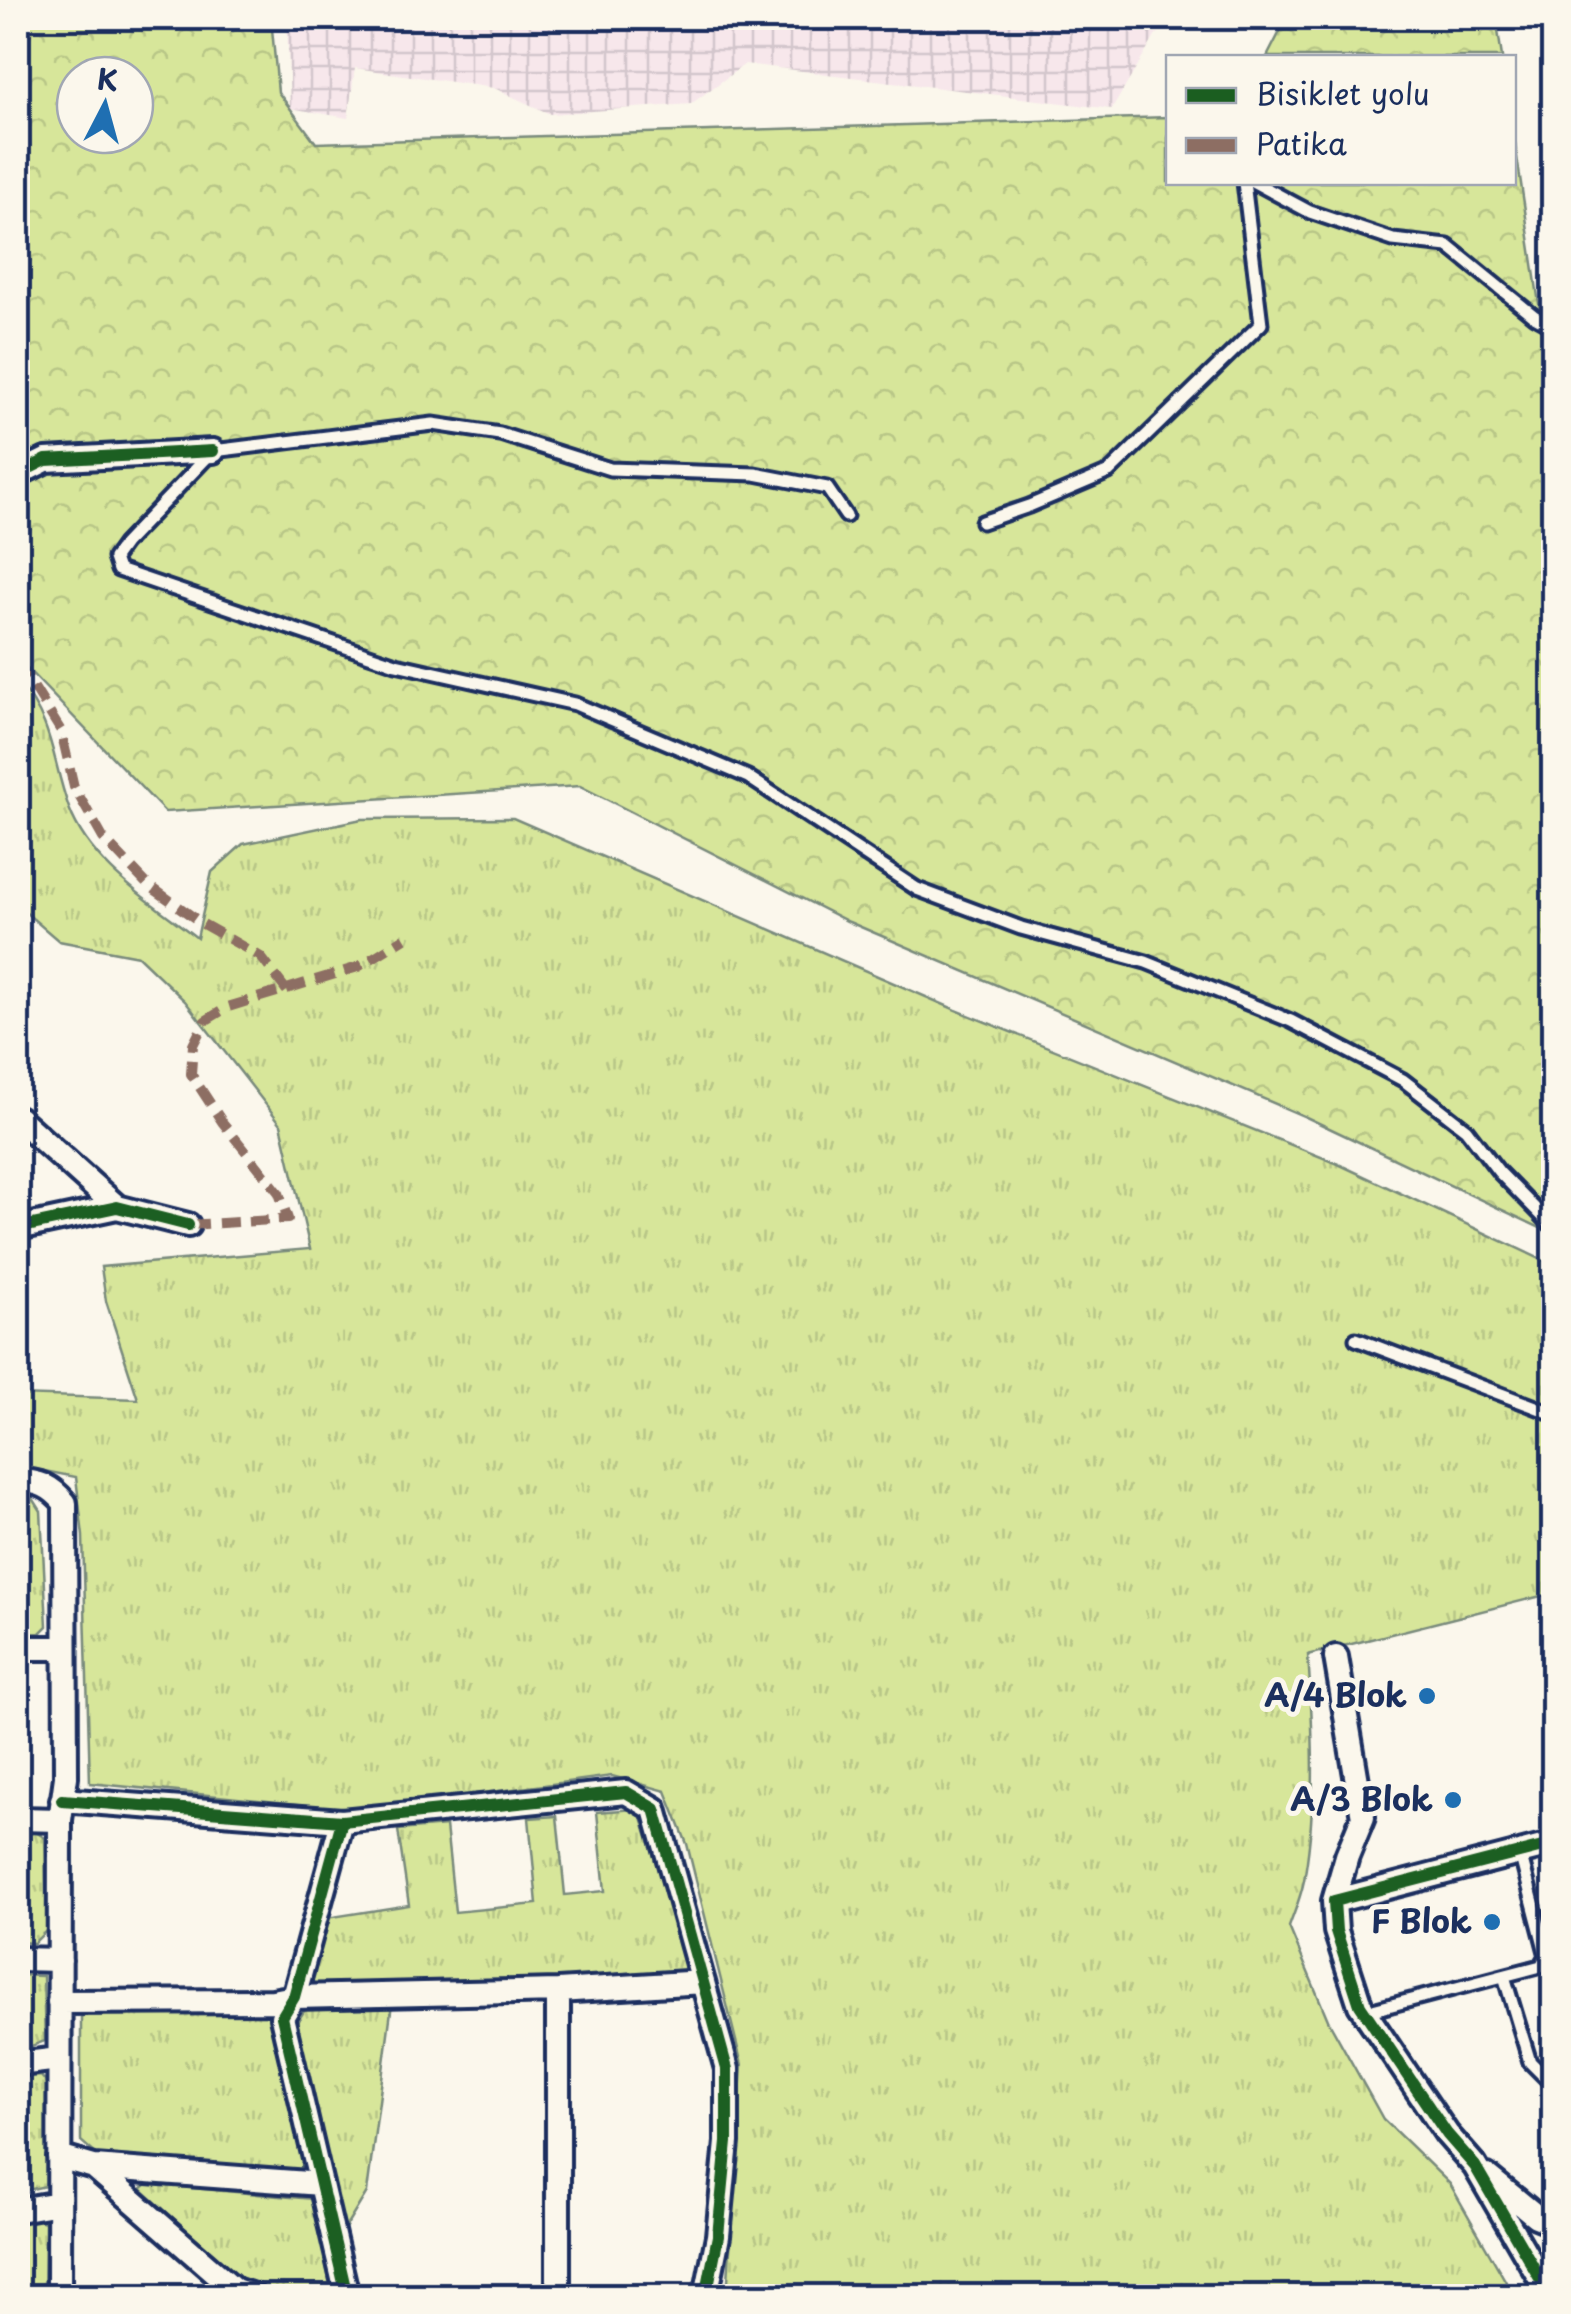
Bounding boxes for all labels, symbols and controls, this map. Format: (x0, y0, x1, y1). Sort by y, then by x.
north arrow (55, 55, 155, 155)
legend (1166, 55, 1516, 185)
text: K (95, 56, 120, 101)
text: Bisiklet yolu (1256, 70, 1430, 115)
text: Patika (1256, 120, 1347, 165)
place label: A/4 Blok (1264, 1670, 1407, 1718)
marker: A/4 Blok (1416, 1685, 1438, 1707)
place label: A/3 Blok (1291, 1774, 1433, 1822)
marker: A/3 Blok (1442, 1789, 1464, 1811)
place label: F Blok (1371, 1896, 1472, 1944)
marker: F Blok (1481, 1911, 1503, 1933)

